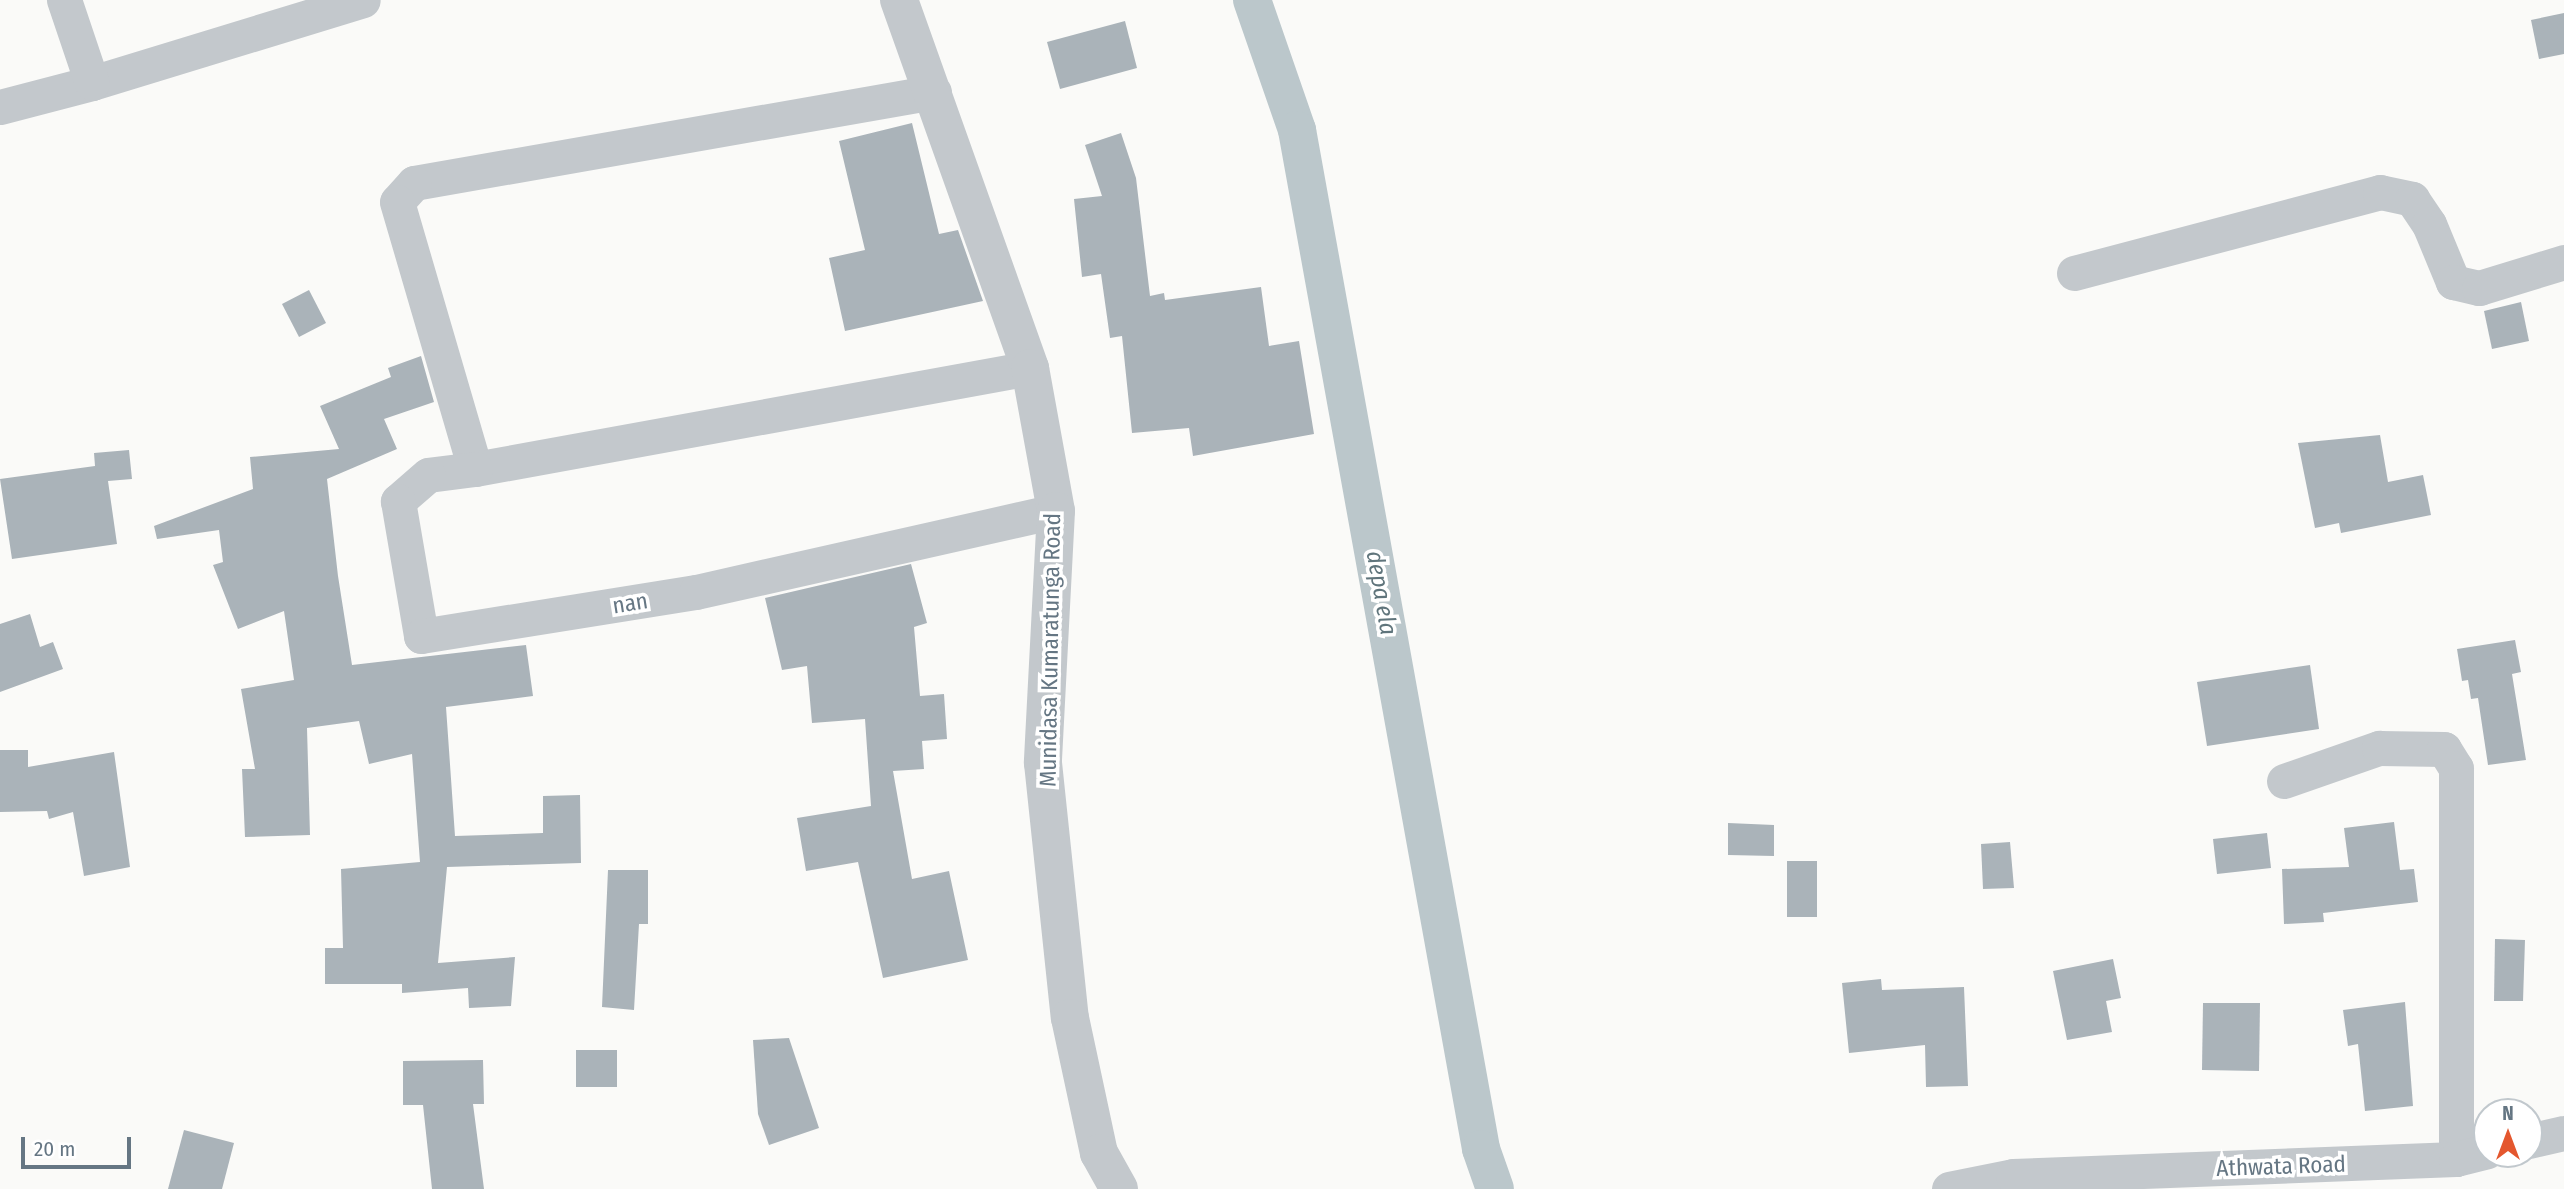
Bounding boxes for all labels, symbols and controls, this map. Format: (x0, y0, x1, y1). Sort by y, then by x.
street label: Munidasa Kumaratunga Road (1034, 513, 1066, 787)
water label: depa ela (1359, 549, 1403, 637)
street label: nan (610, 587, 650, 619)
north arrow (2473, 1098, 2543, 1168)
text: N (2502, 1102, 2514, 1125)
scale bar (24, 1122, 135, 1166)
text: 20 m (34, 1136, 75, 1162)
street label: Athwata Road (2216, 1150, 2346, 1182)

